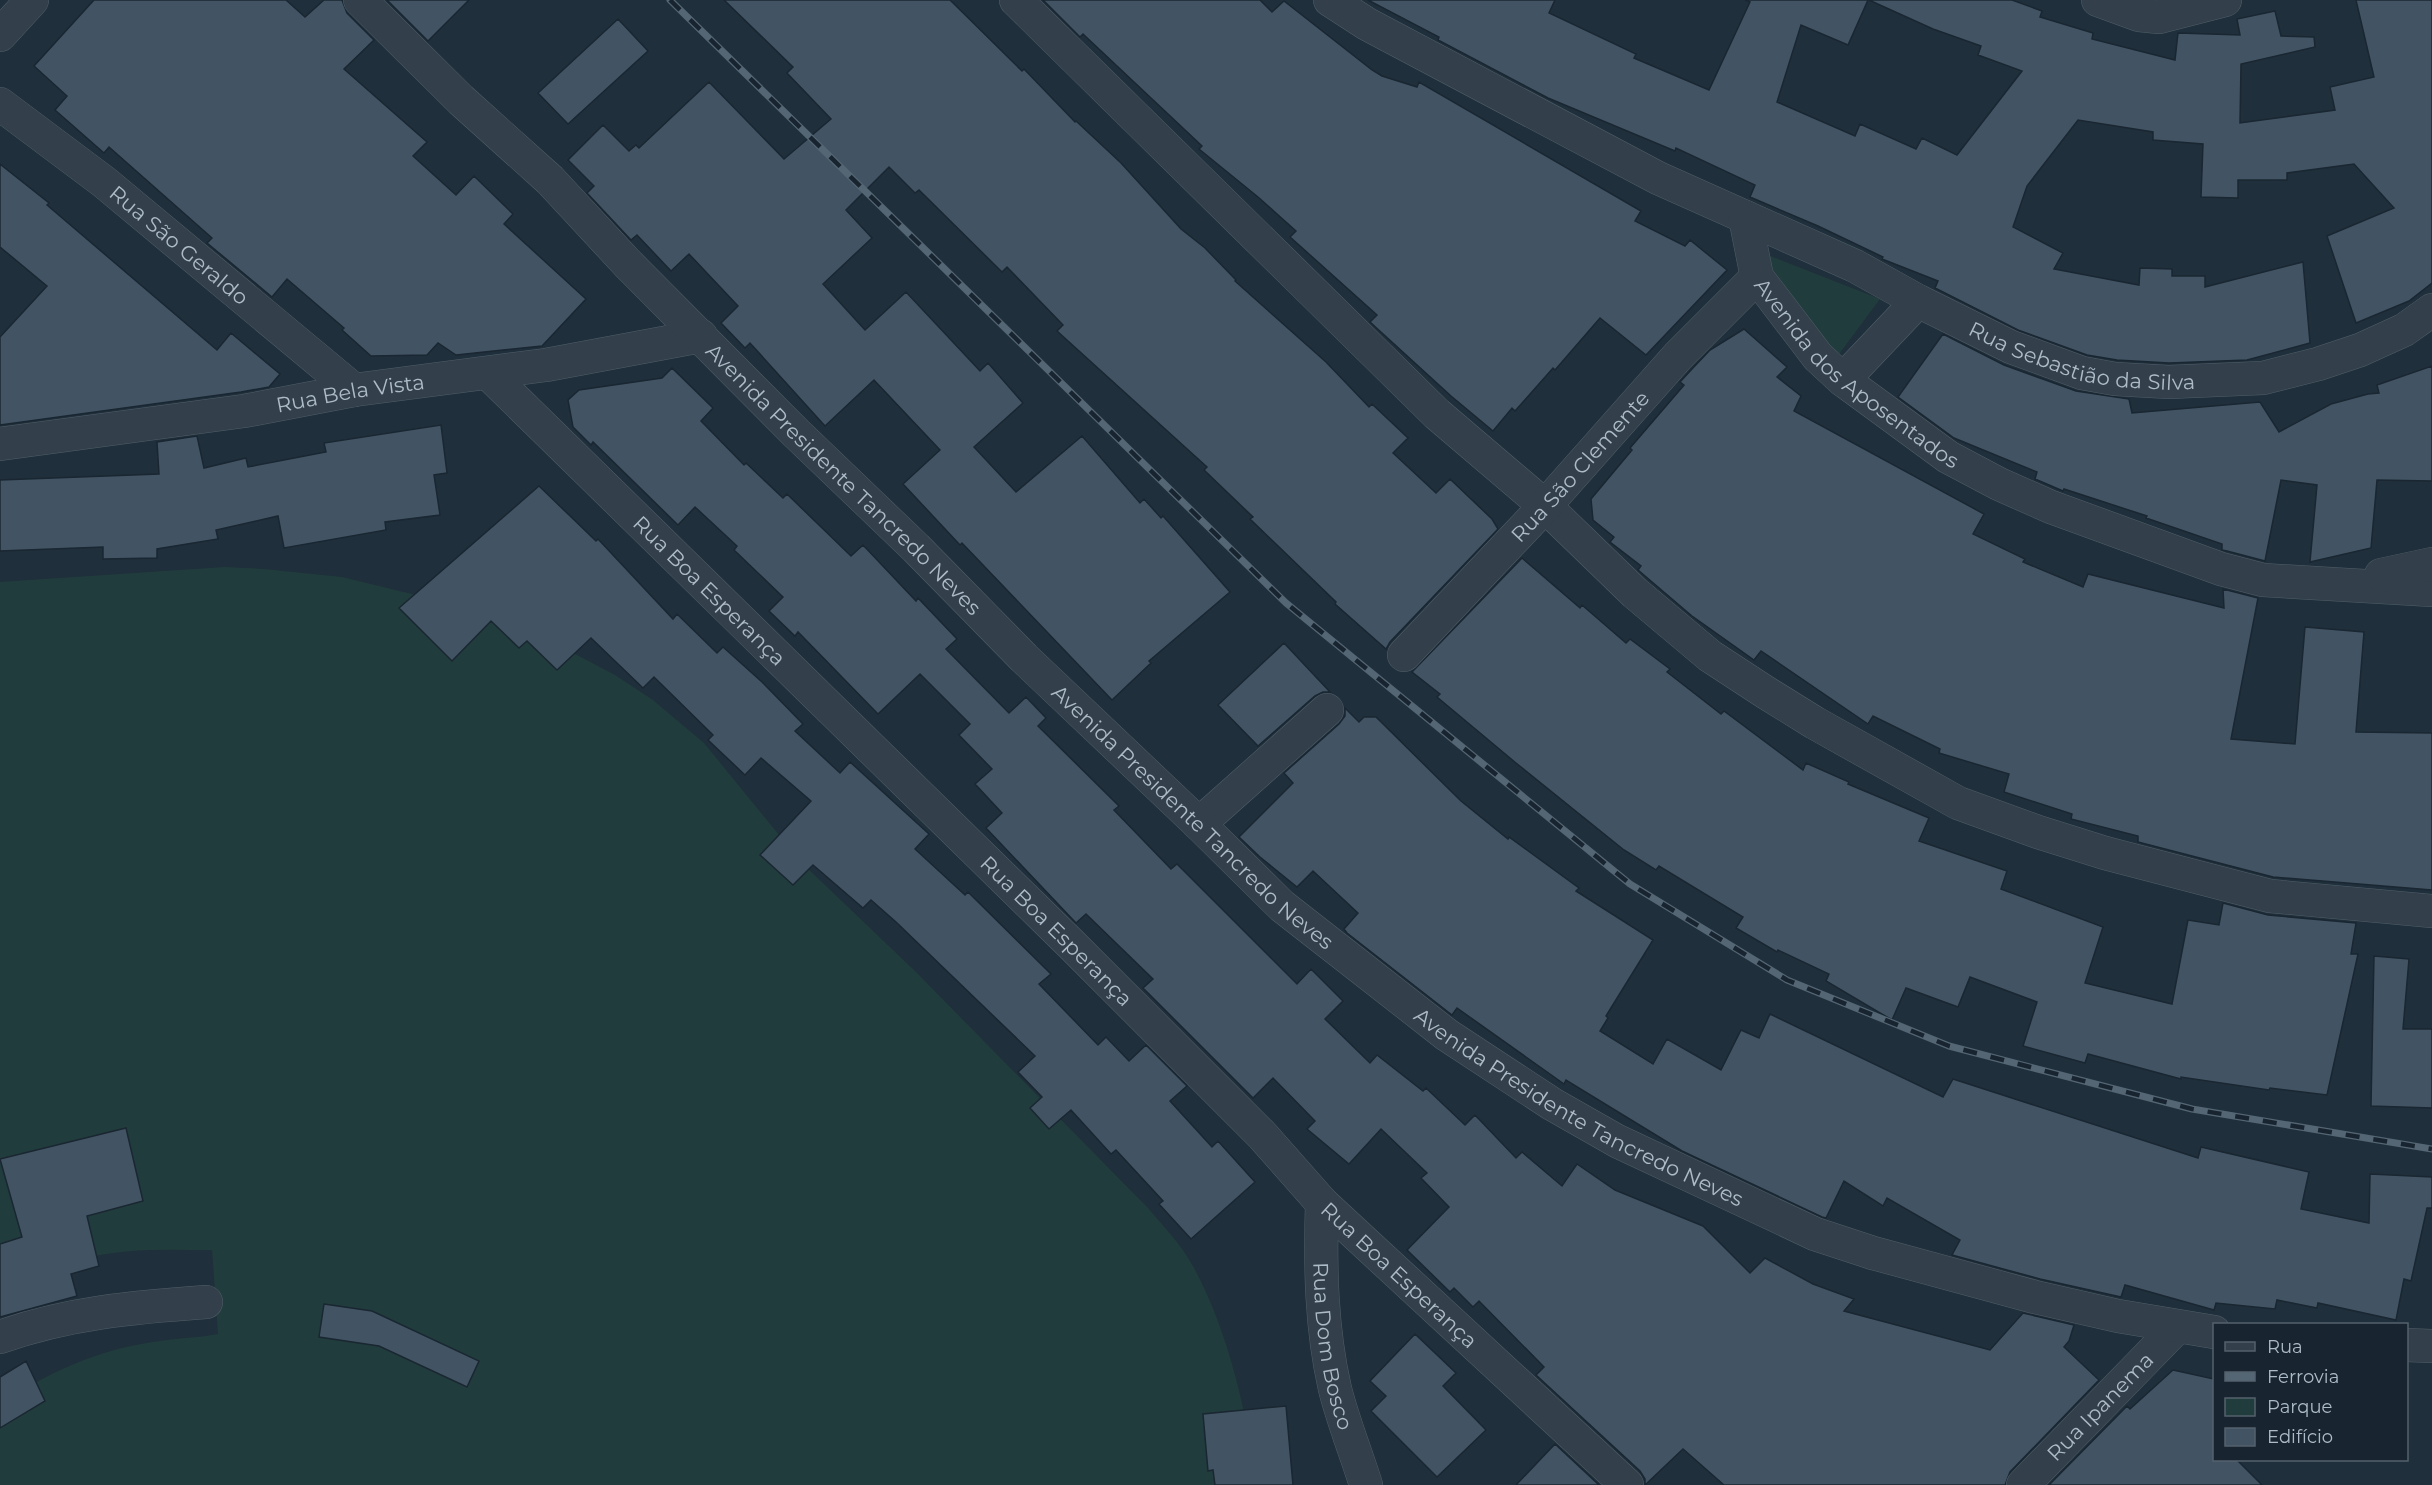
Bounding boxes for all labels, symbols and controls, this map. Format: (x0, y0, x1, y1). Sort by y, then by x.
street label: Rua São Geraldo (105, 180, 254, 310)
street label: Avenida dos Aposentados (1750, 273, 1963, 473)
street label: Rua Sebastião da Silva (1965, 316, 2196, 395)
street label: Avenida Presidente Tancredo Neves (701, 338, 987, 620)
street label: Rua Bela Vista (274, 368, 426, 417)
street label: Rua São Clemente (1505, 385, 1654, 547)
street label: Rua Boa Esperança (628, 510, 791, 670)
street label: Avenida Presidente Tancredo Neves (1047, 679, 1339, 954)
street label: Rua Boa Esperança (976, 850, 1138, 1011)
street label: Avenida Presidente Tancredo Neves (1410, 1002, 1748, 1211)
street label: Rua Boa Esperança (1316, 1196, 1483, 1353)
street label: Rua Dom Bosco (1309, 1262, 1359, 1433)
legend (2213, 1323, 2408, 1461)
text: Rua (2267, 1336, 2303, 1358)
street label: Rua Ipanema (2041, 1347, 2158, 1466)
text: Ferrovia (2267, 1366, 2339, 1388)
text: Parque (2267, 1396, 2333, 1418)
text: Edifício (2267, 1426, 2333, 1448)

